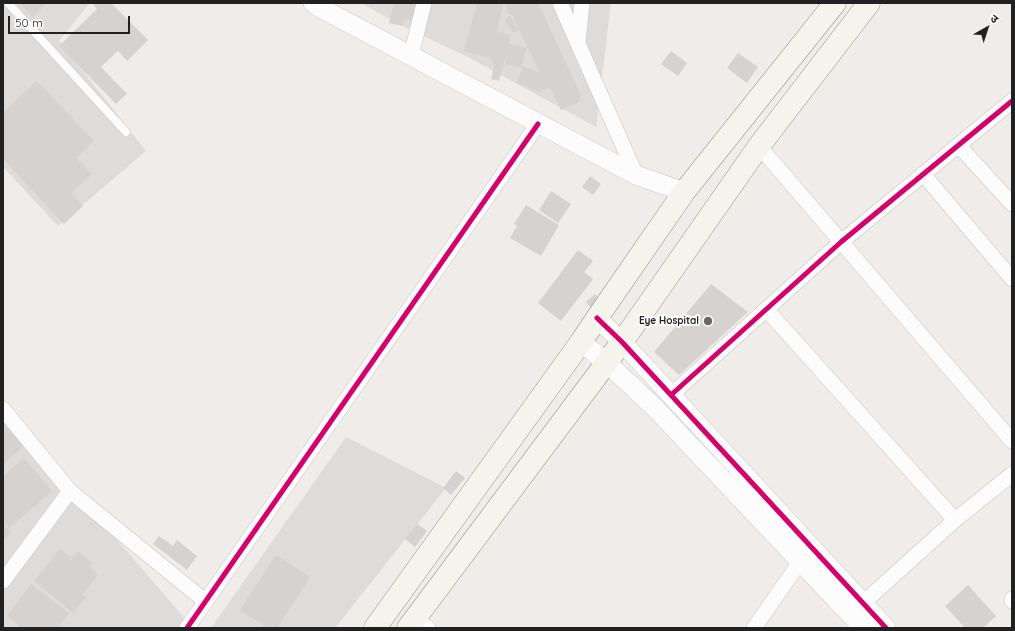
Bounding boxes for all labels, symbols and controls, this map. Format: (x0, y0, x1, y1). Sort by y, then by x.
scale bar (10, 8, 132, 34)
north arrow (967, 8, 1007, 48)
text: उ (988, 11, 1001, 26)
text: 50 m (15, 15, 43, 30)
place label: Eye Hospital (639, 315, 699, 327)
marker: Eye Hospital (702, 315, 714, 327)

